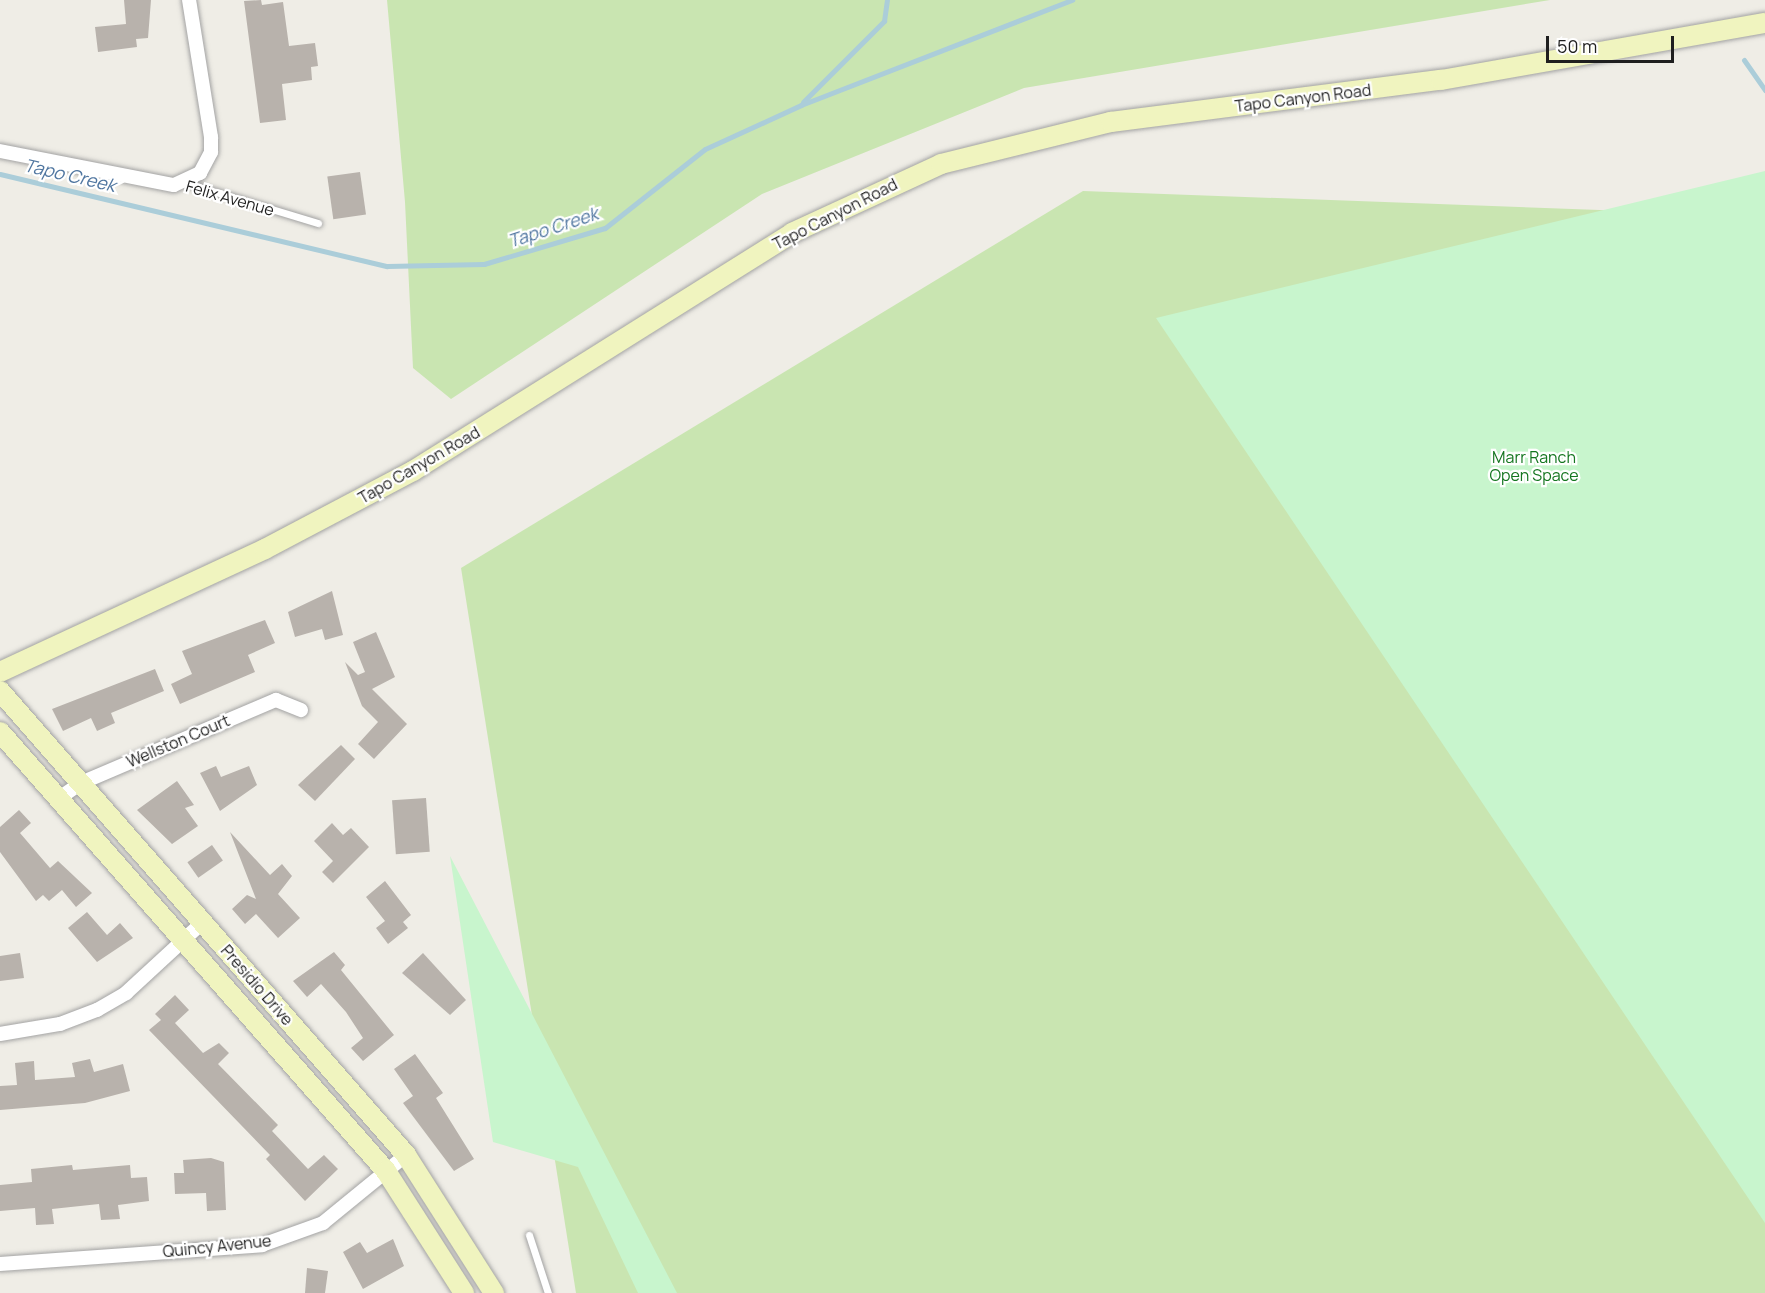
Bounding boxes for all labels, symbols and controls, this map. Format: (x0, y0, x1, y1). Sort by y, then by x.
scale bar (1549, 24, 1676, 62)
text: 50 m (1557, 34, 1597, 58)
street label: Tapo Canyon Road (1234, 80, 1372, 116)
water label: Tapo Creek (22, 154, 118, 196)
street label: Tapo Canyon Road (770, 174, 900, 254)
street label: Felix Avenue (184, 176, 276, 220)
water label: Tapo Creek (505, 202, 601, 252)
street label: Tapo Canyon Road (355, 422, 483, 508)
park label: Marr Ranch Open Space (1489, 447, 1579, 485)
street label: Wellston Court (124, 711, 232, 771)
street label: Presidio Drive (217, 941, 297, 1029)
street label: Quincy Avenue (162, 1231, 272, 1261)

